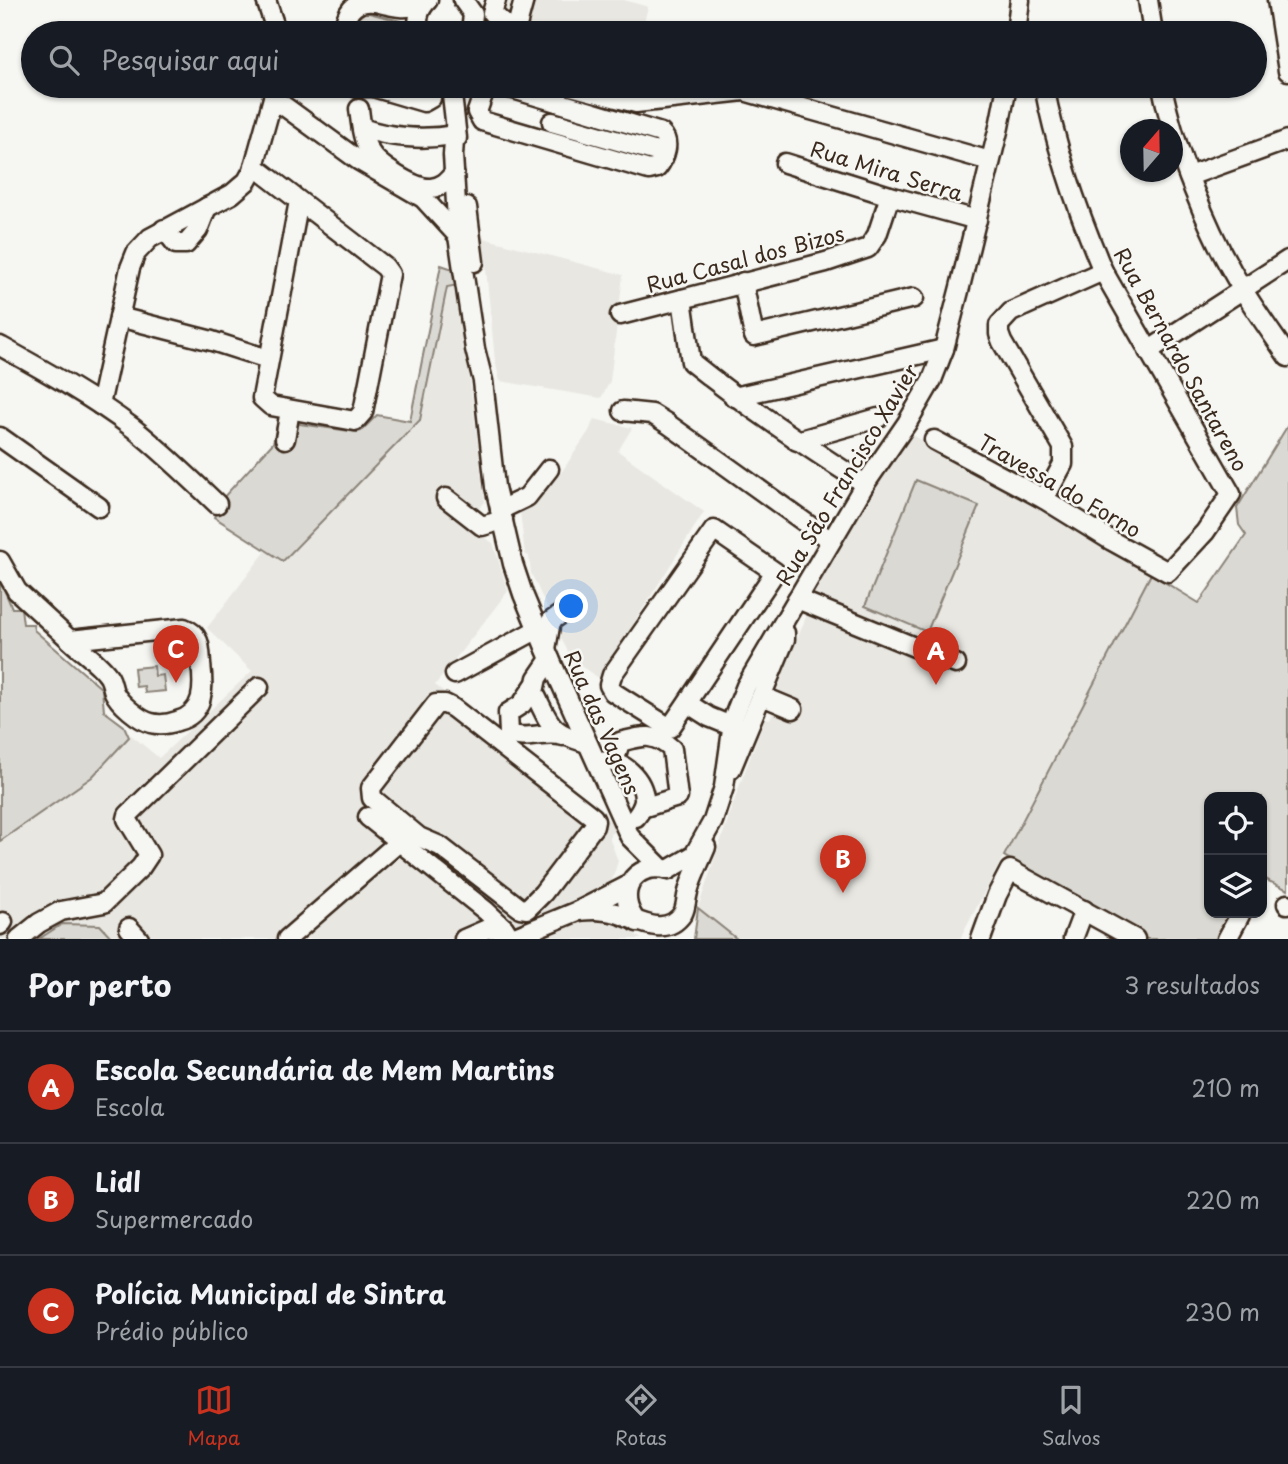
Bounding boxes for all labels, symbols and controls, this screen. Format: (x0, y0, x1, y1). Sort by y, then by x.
search box (21, 21, 1267, 98)
text: Pesquisar aqui (101, 40, 279, 79)
icon: search (45, 41, 83, 79)
north arrow (1120, 119, 1183, 182)
street label: Rua Mira Serra (807, 132, 968, 209)
street label: Rua Casal dos Bizos (643, 216, 847, 300)
street label: Rua Bernardo Santareno (1107, 241, 1257, 477)
street label: Rua São Francisco Xavier (767, 357, 925, 591)
street label: Travessa do Forno (972, 425, 1148, 545)
your location (554, 589, 588, 623)
pin: C (153, 625, 199, 683)
pin: A (913, 627, 959, 685)
street label: Rua das Vagens (557, 645, 649, 799)
map controls (1204, 792, 1267, 918)
button: locate (1204, 792, 1267, 855)
pin: B (820, 835, 866, 893)
button: layers (1204, 855, 1267, 918)
text: Por perto (28, 962, 171, 1007)
text: 3 resultados (1124, 967, 1260, 1002)
text: Escola Secundária de Mem Martins (95, 1050, 554, 1089)
text: A (42, 1070, 60, 1105)
text: 210 m (1192, 1070, 1260, 1105)
text: Escola (95, 1089, 164, 1124)
text: Lidl (95, 1162, 141, 1201)
text: B (43, 1182, 59, 1217)
text: 220 m (1186, 1182, 1260, 1217)
text: Supermercado (95, 1201, 253, 1236)
text: Polícia Municipal de Sintra (95, 1274, 446, 1313)
text: C (42, 1294, 60, 1329)
text: 230 m (1185, 1294, 1260, 1329)
text: Prédio público (95, 1313, 249, 1348)
tab: Mapa (188, 1381, 240, 1451)
tab: Rotas (615, 1381, 667, 1451)
tab: Salvos (1042, 1381, 1100, 1451)

